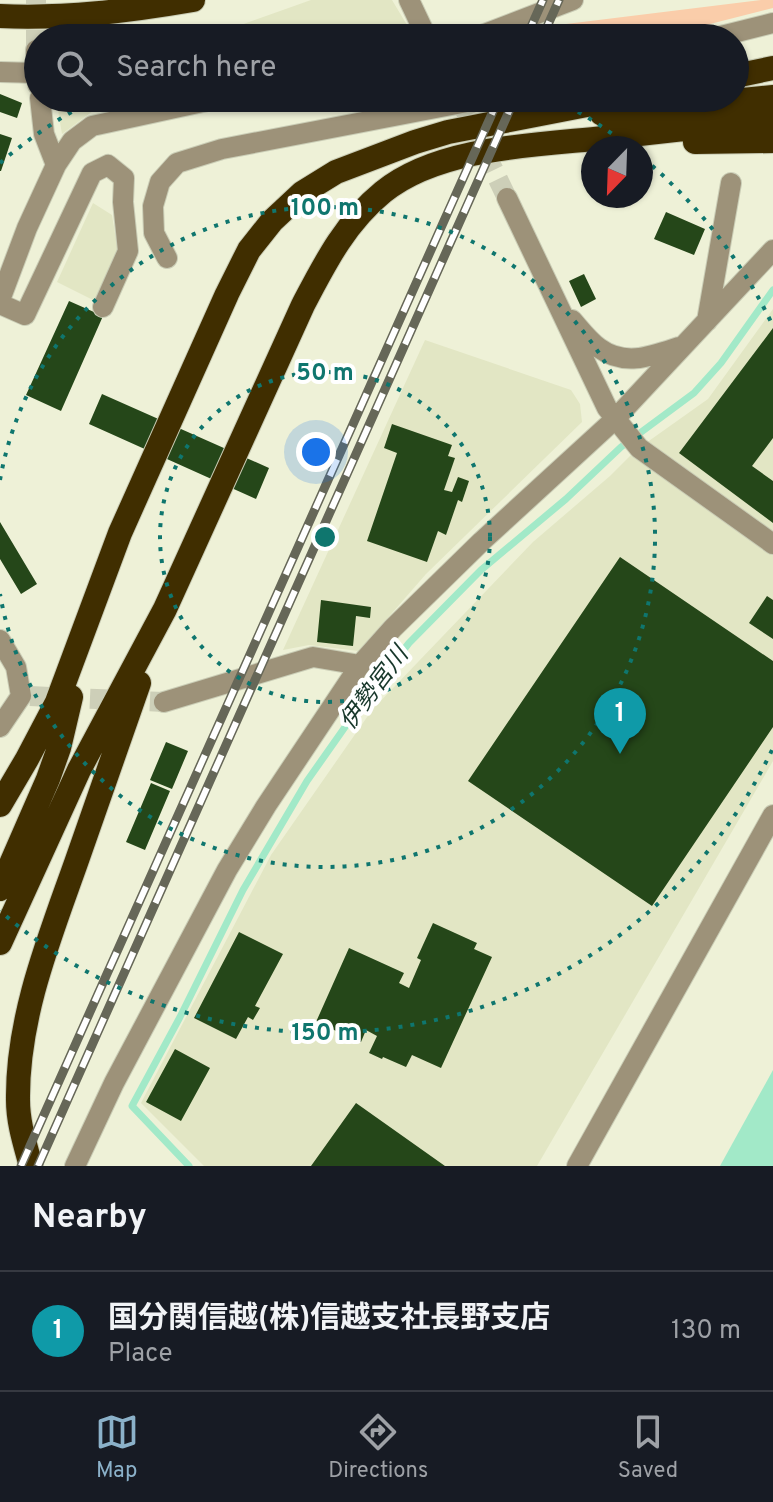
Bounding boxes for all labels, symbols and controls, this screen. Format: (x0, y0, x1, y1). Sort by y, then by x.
search box (24, 24, 749, 112)
icon: search (52, 46, 96, 90)
text: Search here (116, 50, 276, 87)
north arrow (581, 136, 653, 208)
text: 100 m (291, 194, 359, 224)
text: 50 m (296, 359, 354, 389)
your location (296, 432, 336, 472)
centre of rings (311, 523, 339, 551)
water label: 伊勢宮川 (334, 639, 418, 736)
pin: 1 (594, 688, 646, 754)
text: 150 m (291, 1019, 359, 1049)
text: Nearby (32, 1197, 147, 1240)
text: 国分関信越(株)信越支社長野支店 (108, 1301, 550, 1338)
text: 1 (53, 1315, 63, 1348)
text: 130 m (671, 1315, 741, 1348)
text: Place (108, 1338, 172, 1371)
tab: Map (95, 1410, 139, 1485)
tab: Directions (328, 1410, 428, 1485)
tab: Saved (618, 1410, 678, 1485)

